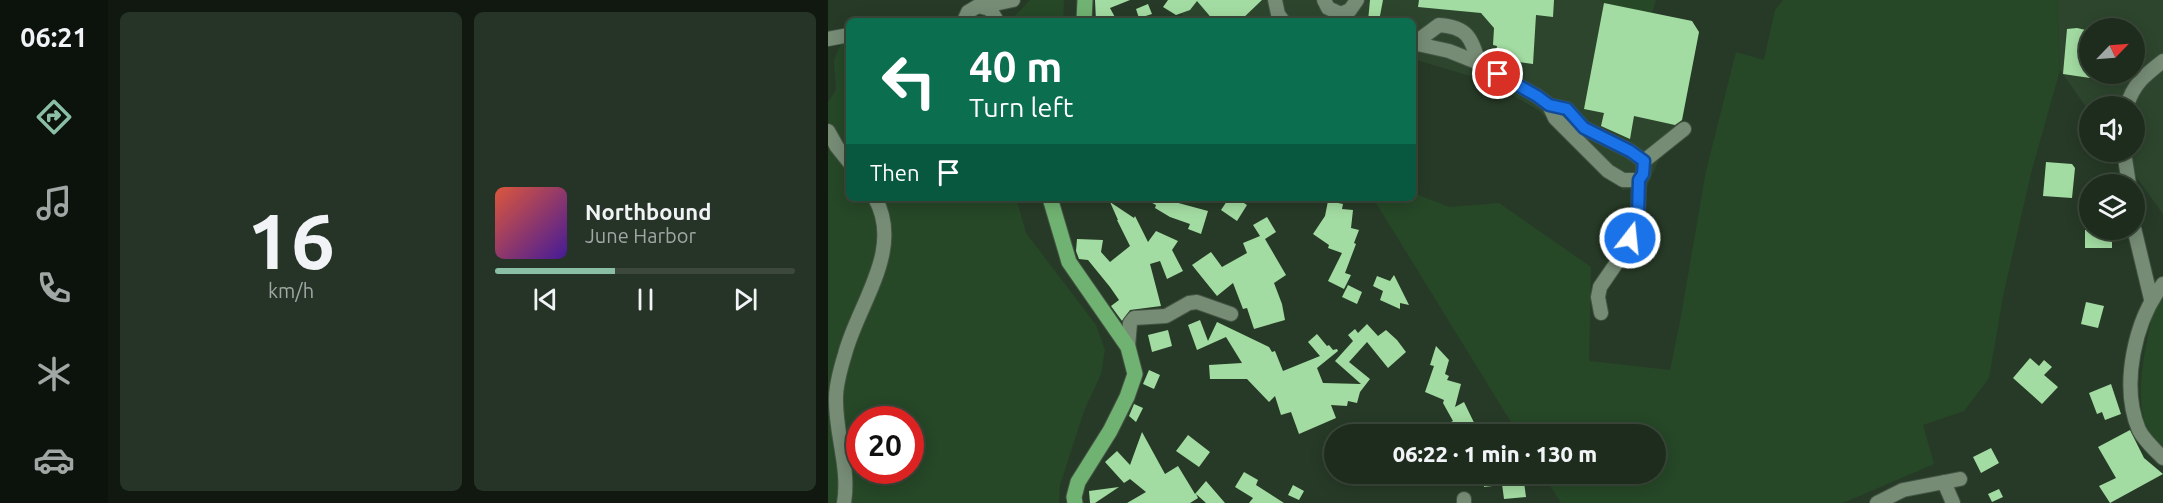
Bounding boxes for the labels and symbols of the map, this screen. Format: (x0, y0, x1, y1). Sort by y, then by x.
north arrow (2079, 18, 2145, 84)
pin (1472, 48, 1523, 99)
position arrow (1598, 206, 1662, 270)
speed limit sign: 20 (846, 406, 924, 484)

